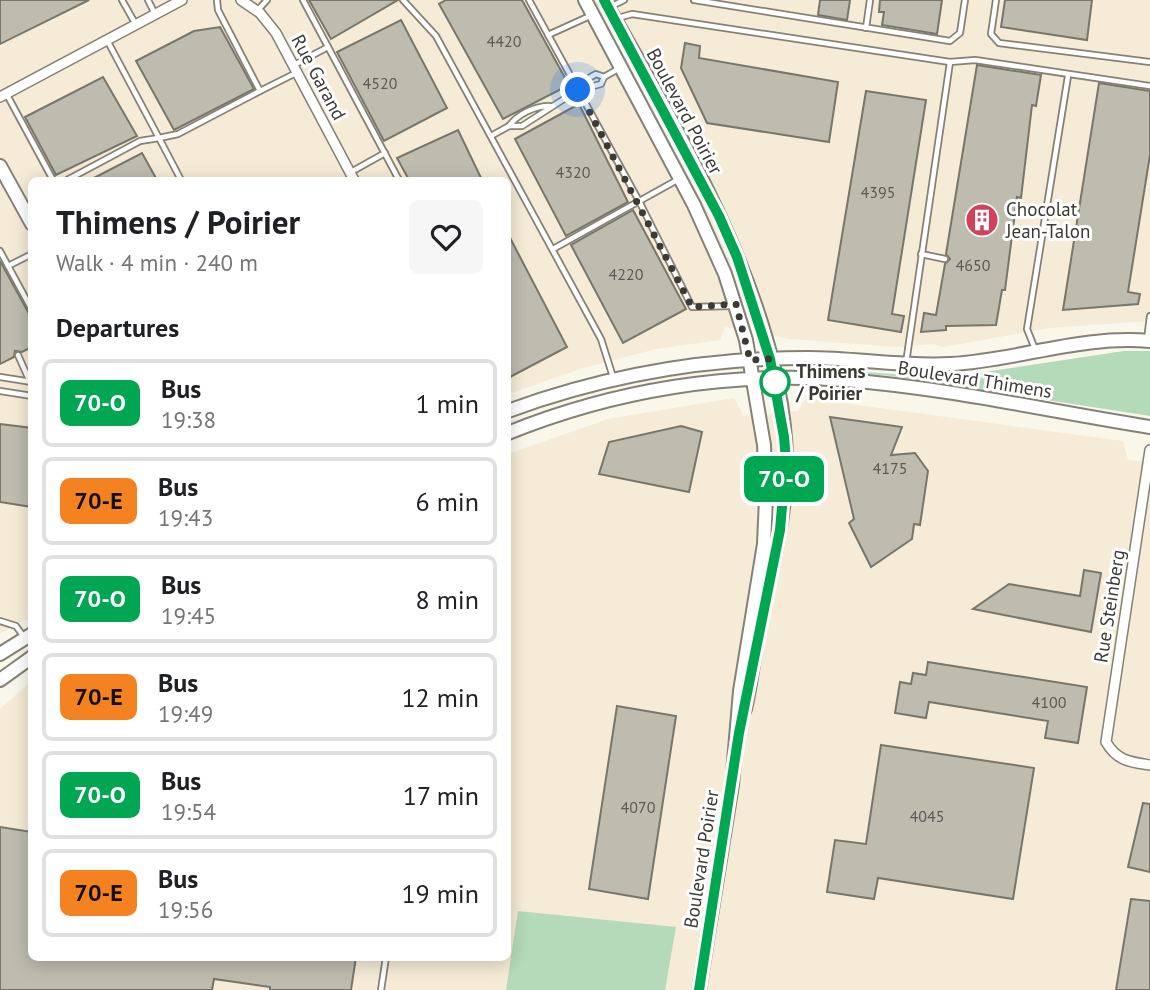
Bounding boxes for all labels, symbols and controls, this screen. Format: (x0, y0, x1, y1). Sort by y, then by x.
street label: Rue Garand (286, 30, 352, 124)
house number: 4420 (487, 31, 522, 51)
street label: Boulevard Poirier (642, 44, 729, 179)
your location (560, 72, 595, 107)
house number: 4520 (363, 73, 398, 93)
house number: 4320 (556, 162, 591, 182)
house number: 4395 (861, 182, 895, 202)
place label: Chocolat Jean-Talon (1005, 197, 1090, 243)
text: Thimens / Poirier (56, 200, 300, 243)
button: heart (409, 200, 483, 274)
building icon: Chocolat Jean-Talon (963, 201, 1001, 239)
text: Walk · 4 min · 240 m (56, 248, 258, 277)
house number: 4650 (956, 255, 991, 275)
house number: 4220 (609, 264, 644, 284)
text: Departures (56, 311, 179, 344)
street label: Boulevard Thimens (896, 355, 1054, 403)
place label: Thimens / Poirier (795, 359, 866, 405)
marker: Thimens / Poirier (760, 367, 790, 397)
text: Bus (161, 372, 201, 405)
text: 70-O (74, 387, 126, 418)
text: 1 min (416, 387, 479, 420)
text: 19:38 (161, 405, 216, 434)
line badge: 70-O (735, 456, 833, 502)
house number: 4175 (873, 458, 907, 478)
text: 70-O (758, 463, 810, 494)
text: Bus (158, 470, 198, 503)
text: 70-E (74, 485, 123, 516)
text: 6 min (416, 485, 479, 518)
text: 19:43 (158, 503, 213, 532)
street label: Rue Steinberg (1088, 548, 1130, 664)
text: Bus (161, 568, 201, 601)
text: 70-O (74, 583, 126, 614)
text: 8 min (416, 583, 479, 616)
text: 19:45 (161, 601, 216, 630)
text: Bus (158, 666, 198, 699)
text: 70-E (74, 681, 123, 712)
text: 12 min (401, 681, 479, 714)
house number: 4100 (1032, 692, 1067, 712)
text: 19:49 (158, 699, 213, 728)
text: Bus (161, 764, 201, 797)
text: 70-O (74, 779, 126, 810)
text: 17 min (403, 779, 479, 812)
street label: Boulevard Poirier (678, 788, 724, 930)
text: 19:54 (161, 797, 216, 826)
house number: 4070 (621, 797, 656, 817)
house number: 4045 (910, 806, 944, 826)
text: Bus (158, 862, 198, 895)
text: 70-E (74, 877, 123, 908)
text: 19 min (401, 877, 479, 910)
text: 19:56 (158, 895, 213, 924)

